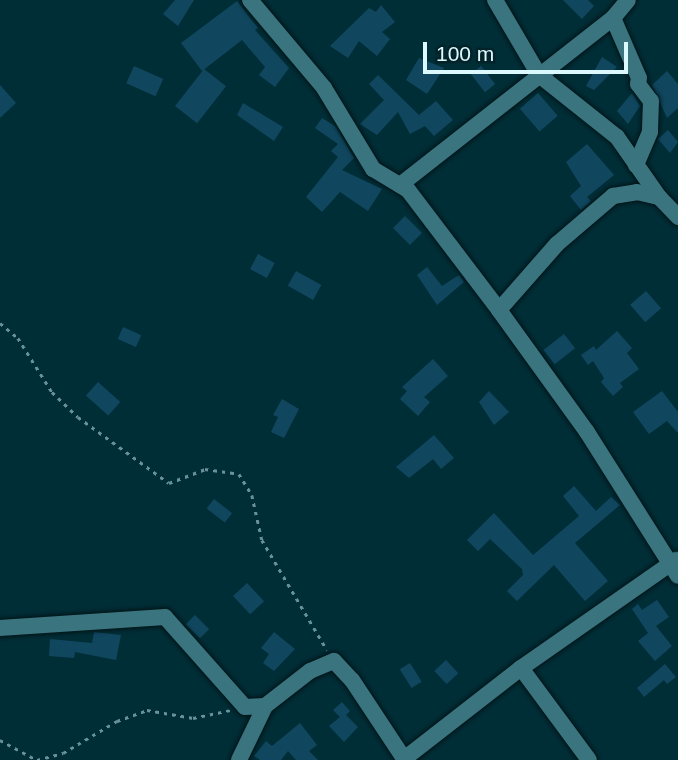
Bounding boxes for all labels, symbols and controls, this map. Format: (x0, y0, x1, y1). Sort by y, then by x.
scale bar (426, 28, 631, 72)
text: 100 m (436, 42, 494, 65)

